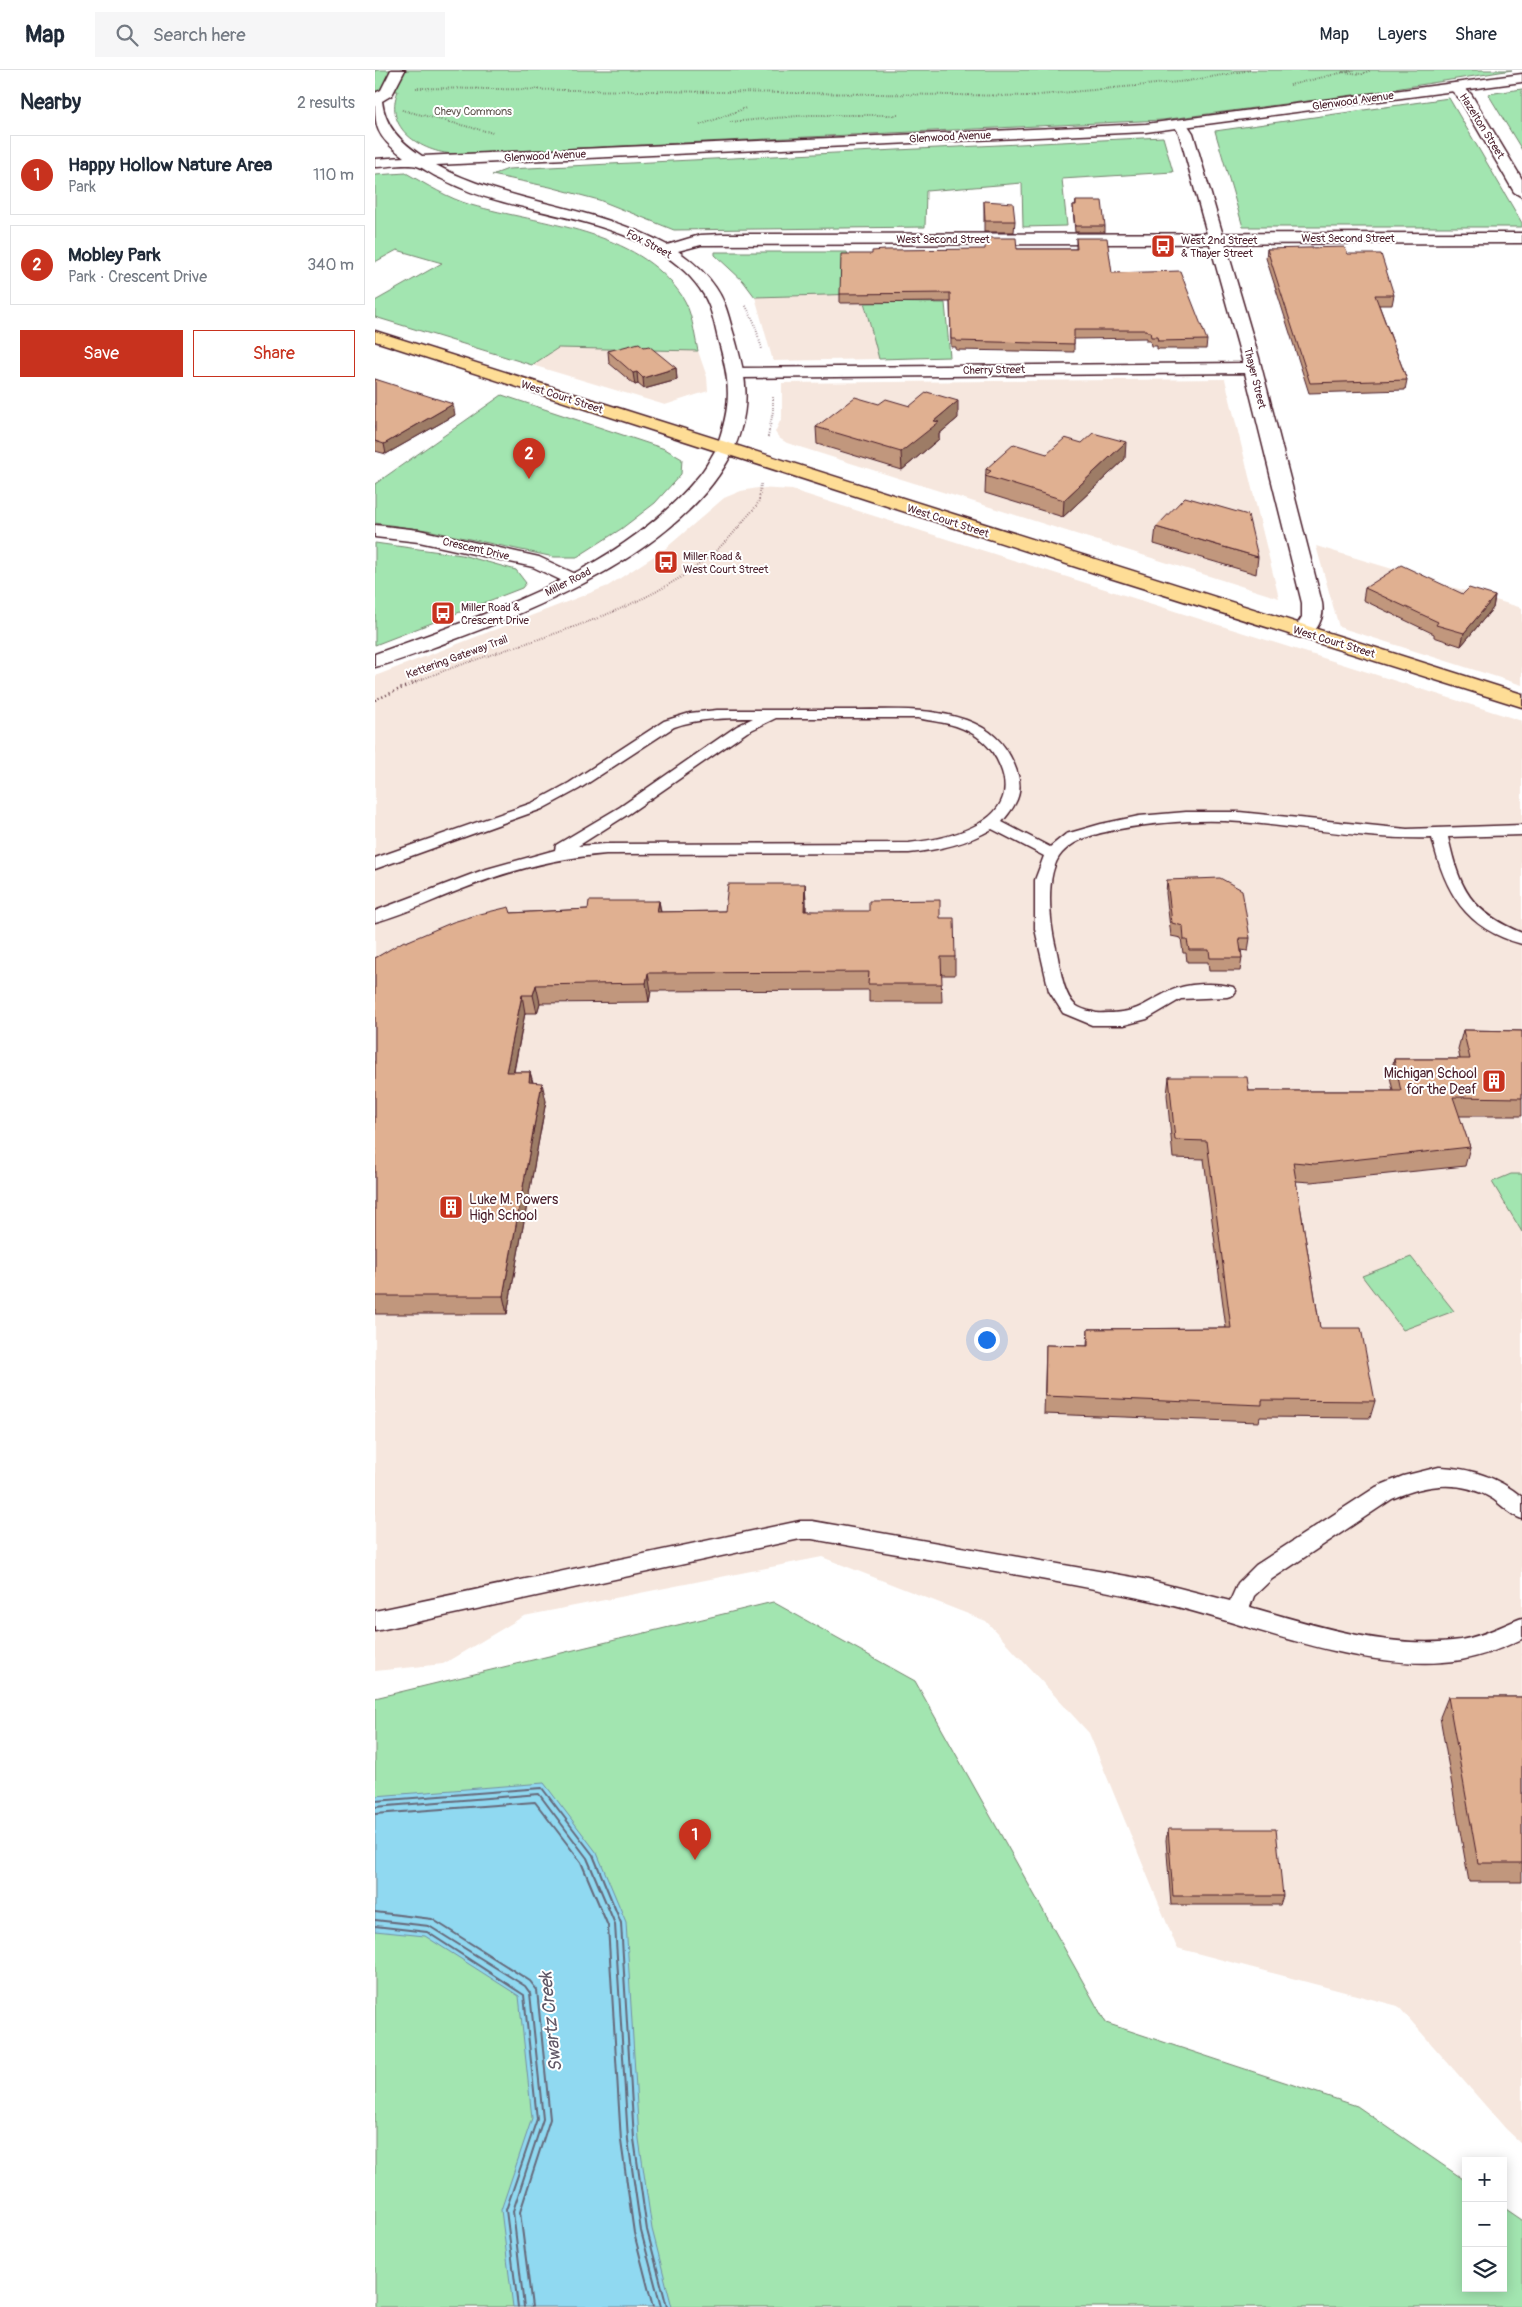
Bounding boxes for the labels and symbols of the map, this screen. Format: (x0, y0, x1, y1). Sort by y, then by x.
street label: Glenwood Avenue (1311, 89, 1395, 113)
street label: Hazelton Street (1457, 91, 1508, 162)
park label: Chevy Commons (434, 105, 512, 118)
street label: Glenwood Avenue (909, 128, 992, 146)
street label: Glenwood Avenue (504, 147, 587, 165)
street label: Fox Street (624, 227, 674, 262)
street label: West Second Street (1301, 232, 1395, 245)
street label: West Second Street (896, 233, 990, 246)
bus stop icon: West 2nd Street & Thayer Street (1150, 233, 1176, 259)
place label: West 2nd Street & Thayer Street (1181, 234, 1258, 260)
street label: Thayer Street (1241, 346, 1269, 410)
street label: Cherry Street (963, 363, 1026, 377)
street label: West Court Street (519, 378, 605, 417)
pin: 2 (513, 438, 545, 479)
street label: West Court Street (905, 502, 991, 541)
street label: Crescent Drive (441, 535, 511, 563)
bus stop icon: Miller Road & West Court Street (653, 549, 679, 575)
place label: Miller Road & West Court Street (683, 550, 769, 576)
street label: Miller Road (543, 565, 593, 599)
bus stop icon: Miller Road & Crescent Drive (430, 600, 456, 626)
place label: Miller Road & Crescent Drive (461, 601, 530, 627)
street label: West Court Street (1291, 623, 1377, 661)
street label: Kettering Gateway Trail (404, 633, 510, 681)
place label: Michigan School for the Deaf (1384, 1065, 1477, 1098)
building icon: Michigan School for the Deaf (1481, 1068, 1507, 1094)
place label: Luke M. Powers High School (469, 1191, 559, 1224)
building icon: Luke M. Powers High School (438, 1194, 464, 1220)
your location (974, 1327, 1000, 1353)
pin: 1 (679, 1819, 711, 1860)
water label: Swartz Creek (534, 1969, 568, 2073)

